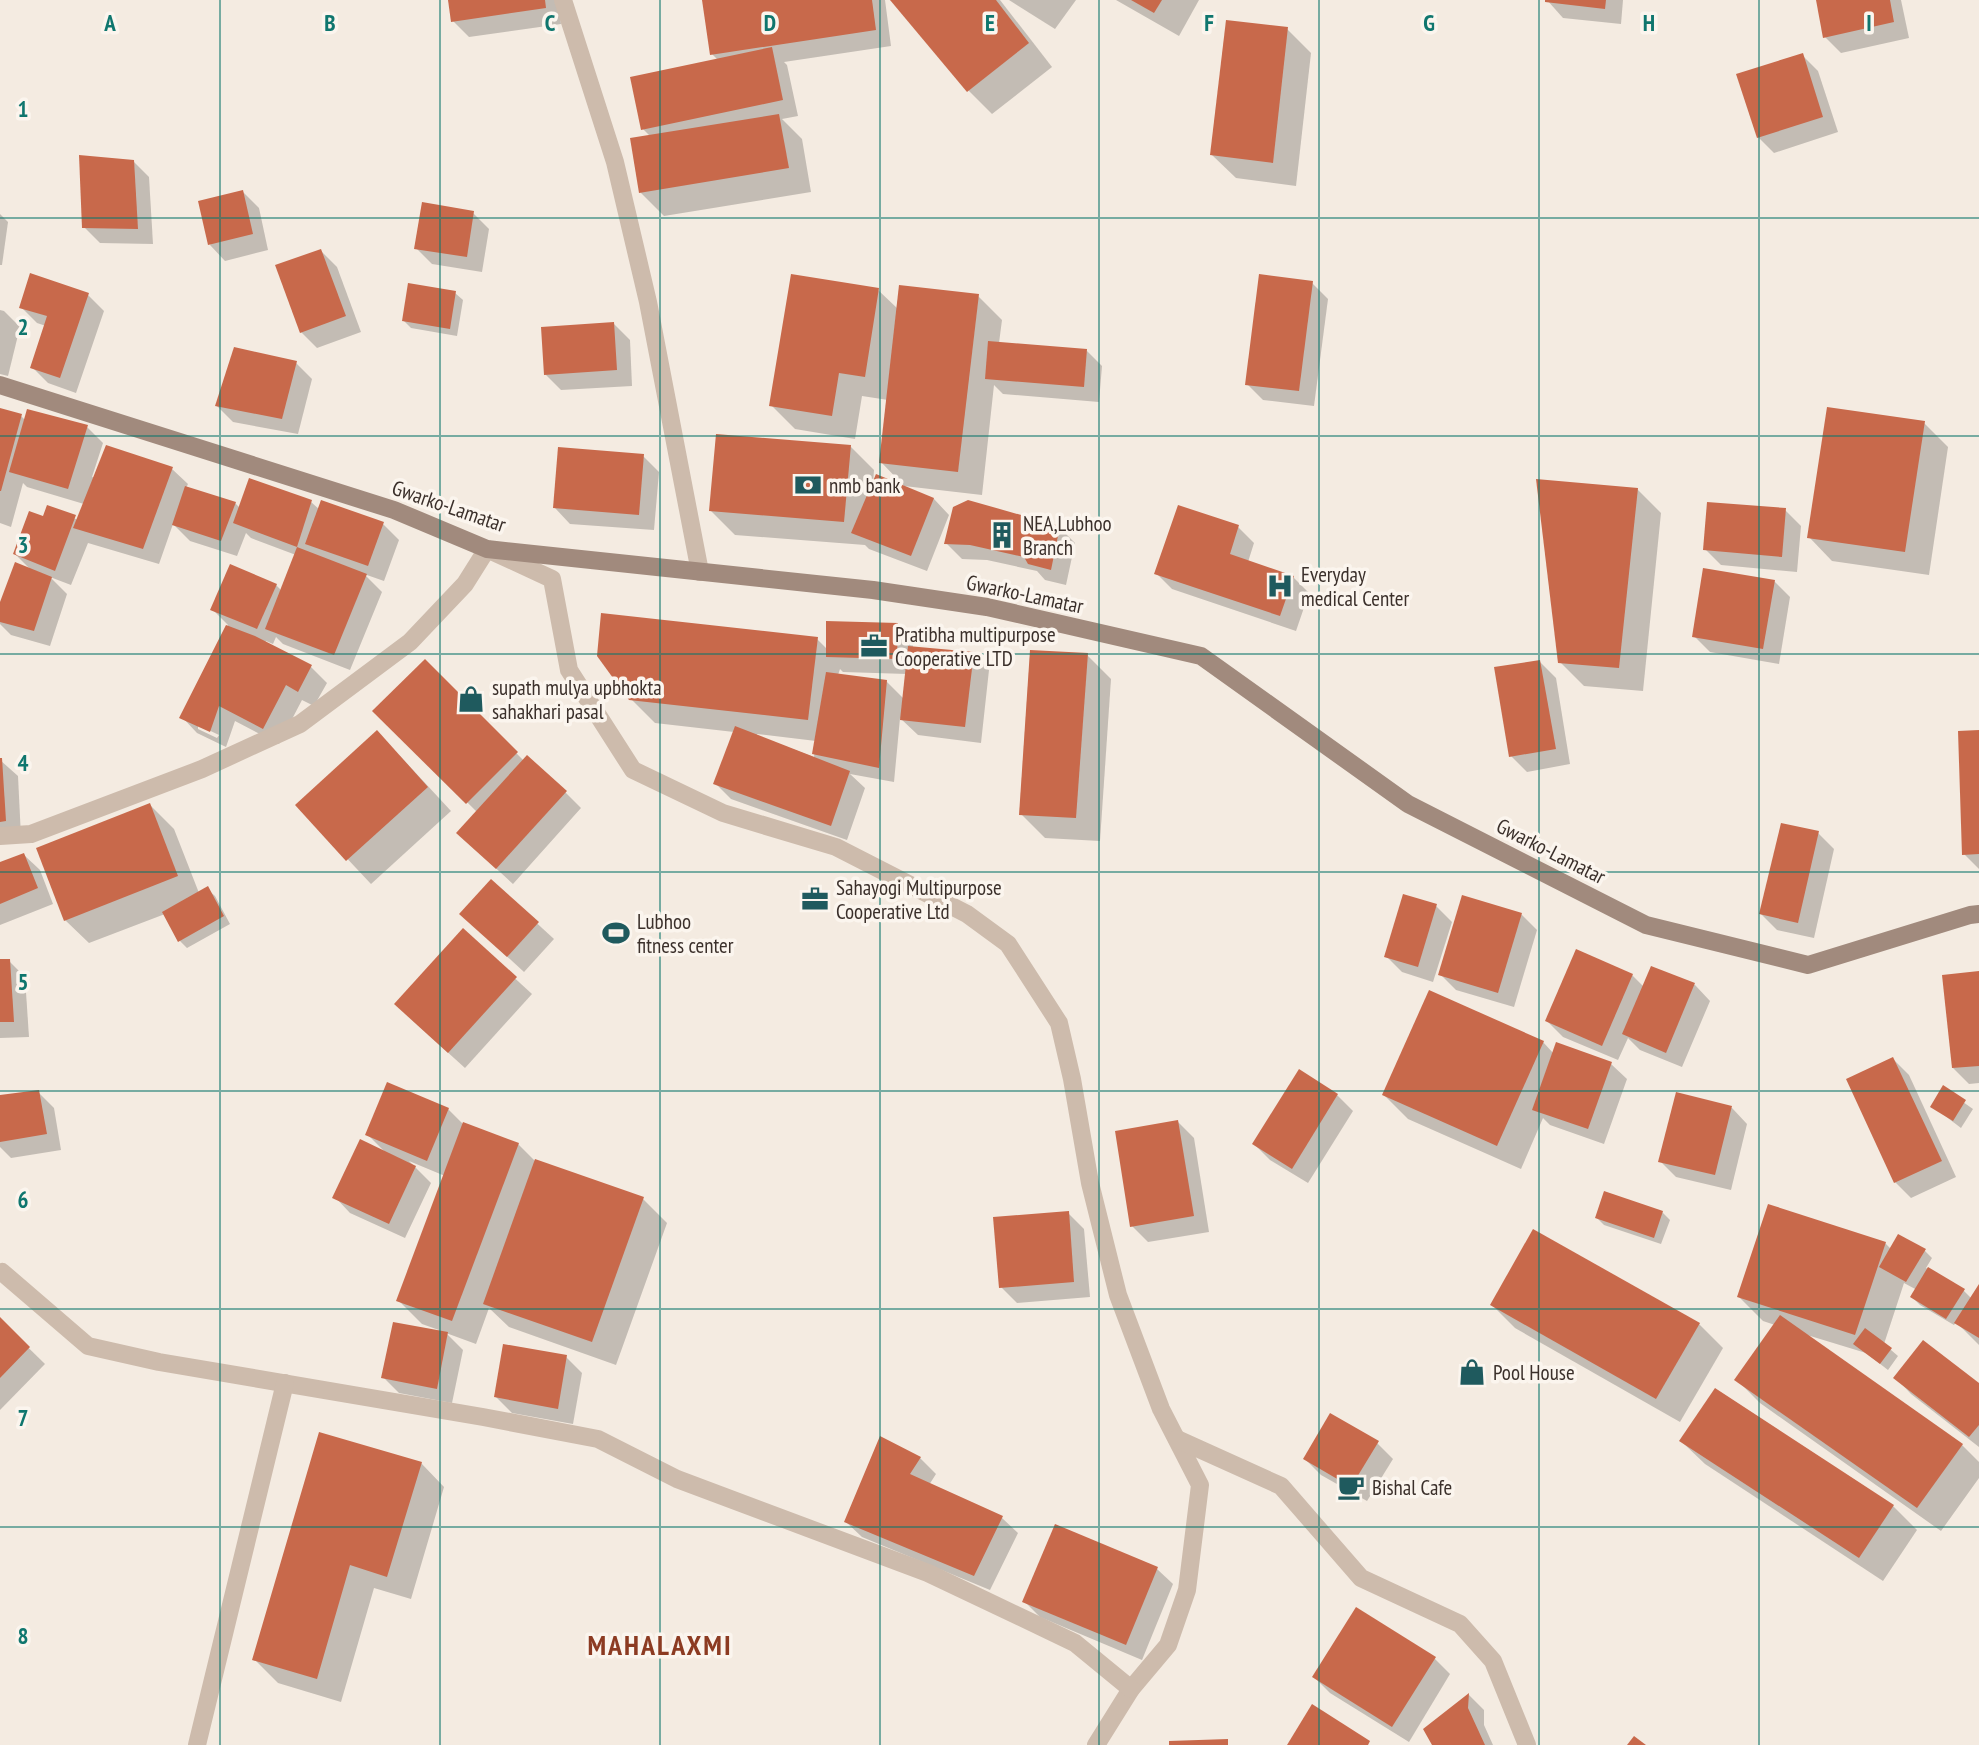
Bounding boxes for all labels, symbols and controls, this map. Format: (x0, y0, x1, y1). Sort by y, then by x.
text: A (103, 8, 116, 37)
text: B (324, 8, 336, 37)
text: C (545, 8, 556, 37)
text: D (764, 8, 776, 37)
text: E (985, 8, 995, 37)
text: F (1204, 8, 1214, 37)
text: G (1423, 8, 1435, 37)
text: H (1643, 8, 1655, 37)
text: I (1866, 8, 1872, 37)
text: 1 (18, 94, 29, 123)
text: 2 (18, 312, 29, 341)
bank icon: nmb bank (793, 470, 823, 500)
place label: nmb bank (829, 472, 900, 499)
street label: Gwarko-Lamatar (388, 474, 510, 538)
place label: NEA,Lubhoo Branch (1023, 510, 1112, 561)
building icon: NEA,Lubhoo Branch (987, 520, 1017, 550)
text: 3 (18, 530, 29, 559)
place label: Everyday medical Center (1301, 561, 1409, 612)
street label: Gwarko-Lamatar (964, 568, 1086, 620)
hospital icon: Everyday medical Center (1265, 571, 1295, 601)
place label: Pratibha multipurpose Cooperative LTD (895, 621, 1056, 672)
office icon: Pratibha multipurpose Cooperative LTD (859, 631, 889, 661)
place label: supath mulya upbhokta sahakhari pasal (492, 674, 662, 725)
shop icon: supath mulya upbhokta sahakhari pasal (456, 684, 486, 714)
text: 4 (18, 748, 29, 777)
street label: Gwarko-Lamatar (1492, 812, 1610, 890)
place label: Sahayogi Multipurpose Cooperative Ltd (836, 874, 1002, 925)
office icon: Sahayogi Multipurpose Cooperative Ltd (800, 884, 830, 914)
place label: Lubhoo fitness center (637, 908, 734, 959)
sports icon: Lubhoo fitness center (601, 918, 631, 948)
text: 5 (18, 967, 29, 996)
text: 6 (18, 1185, 29, 1214)
shop icon: Pool House (1457, 1357, 1487, 1387)
place label: Pool House (1493, 1359, 1575, 1386)
text: 7 (18, 1403, 29, 1432)
cafe icon: Bishal Cafe (1336, 1472, 1366, 1502)
place label: Bishal Cafe (1372, 1474, 1452, 1501)
text: 8 (18, 1621, 29, 1650)
district label: MAHALAXMI (587, 1626, 733, 1663)

